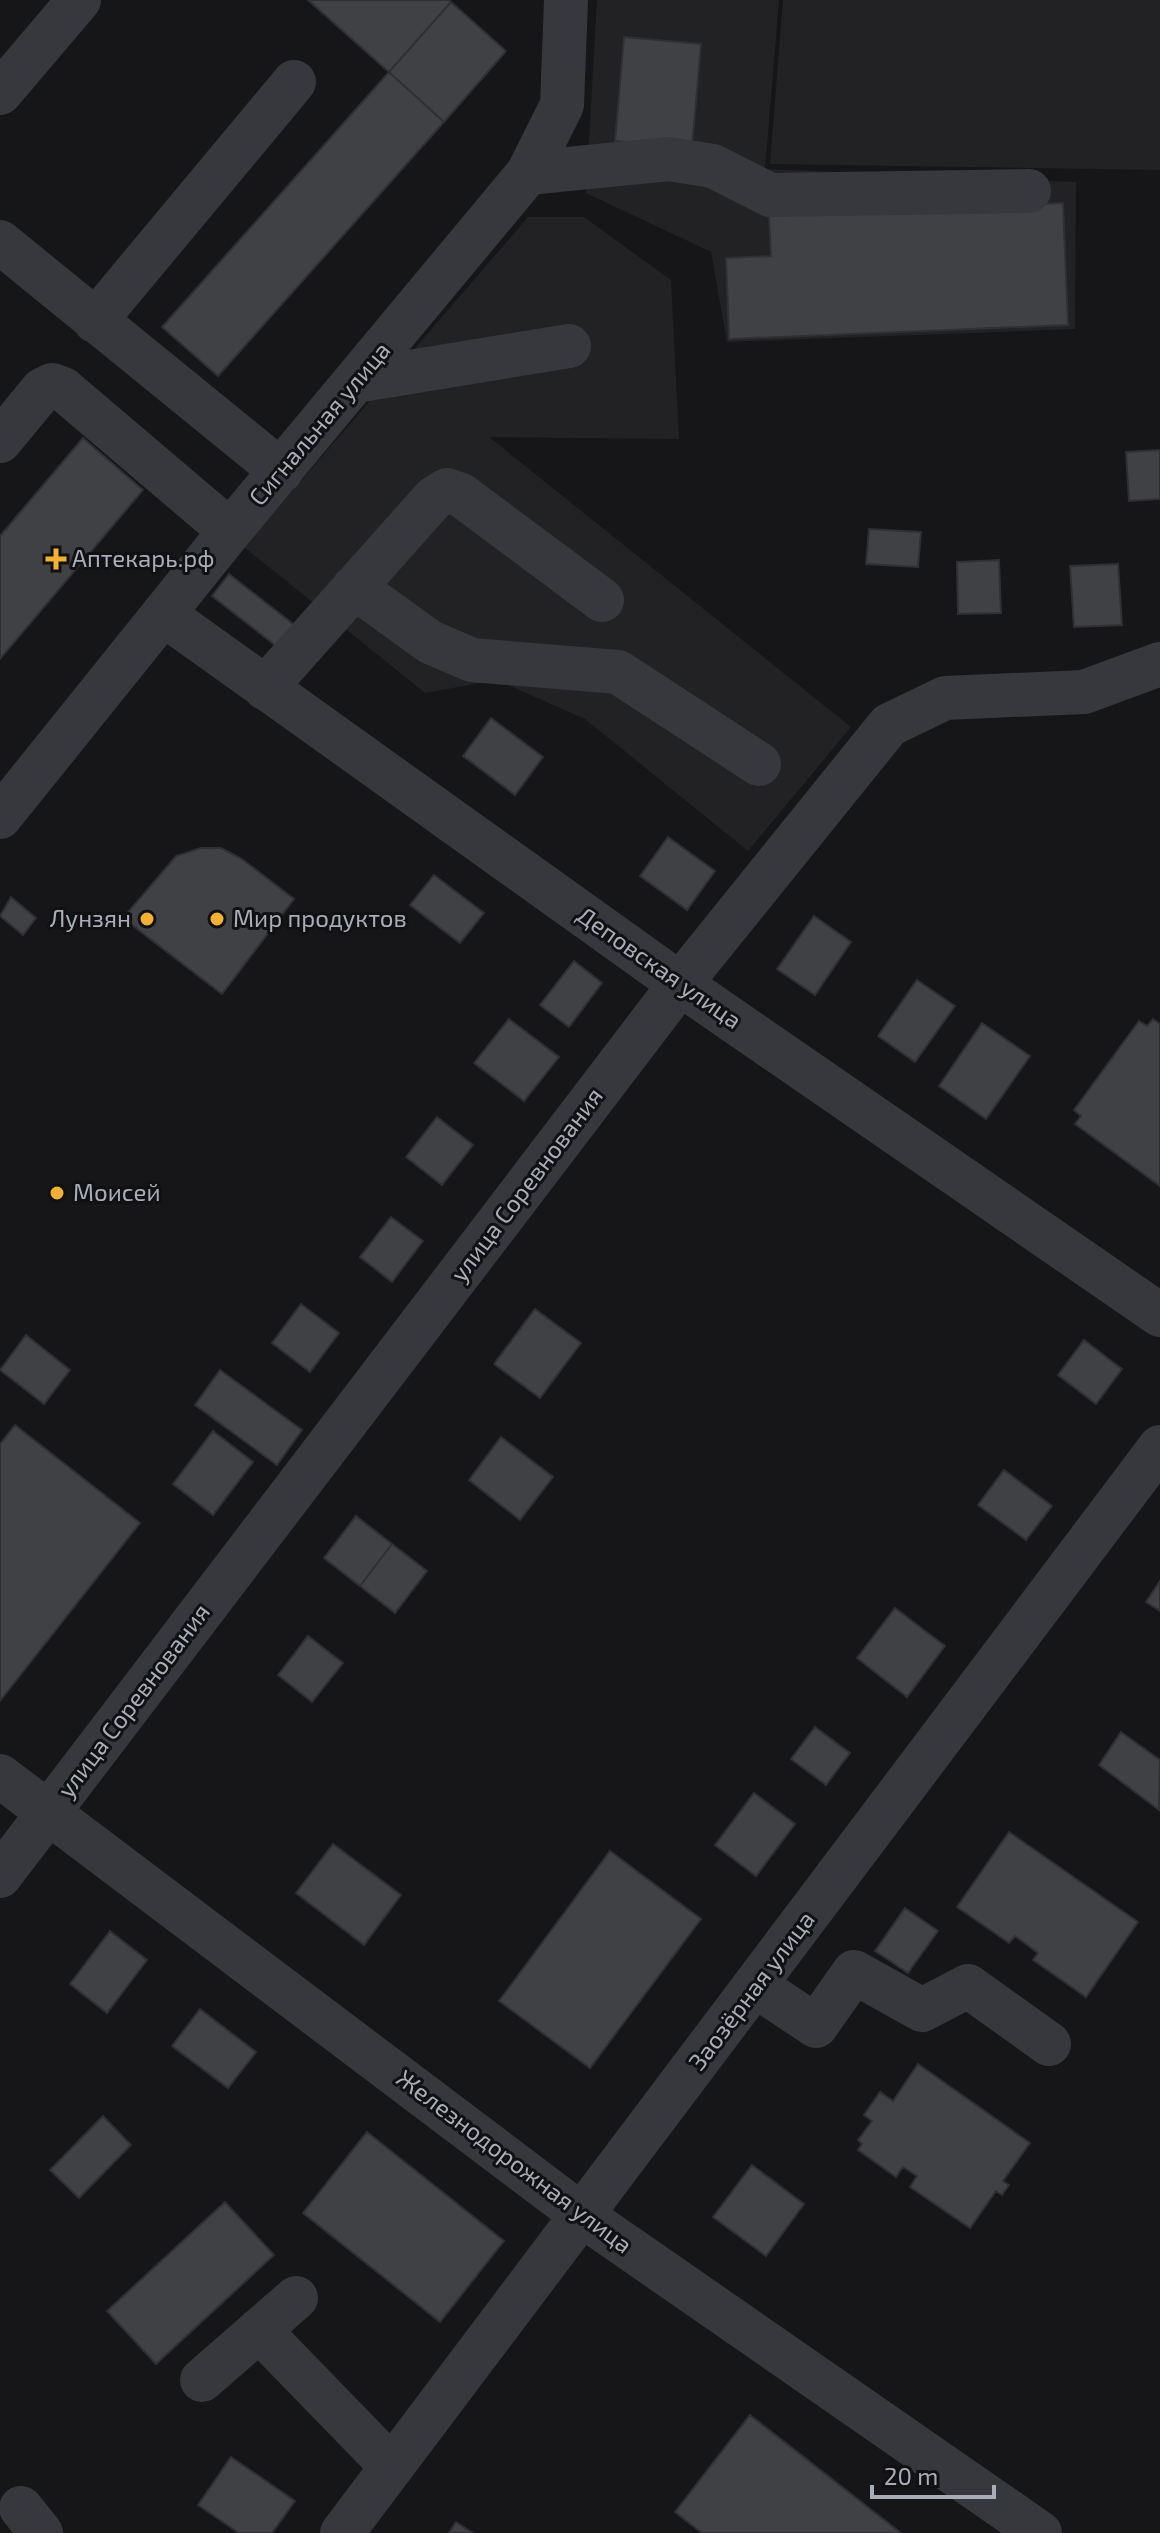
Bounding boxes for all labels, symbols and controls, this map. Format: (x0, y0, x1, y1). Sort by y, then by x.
street label: Сигнальная улица (242, 335, 396, 511)
place label: Аптекарь.рф (72, 543, 215, 572)
marker: Аптекарь.рф (47, 550, 65, 568)
street label: Деповская улица (572, 899, 748, 1035)
place label: Лунзян (50, 903, 131, 933)
place label: Мир продуктов (233, 903, 407, 933)
marker: Лунзян (138, 910, 156, 928)
marker: Мир продуктов (208, 910, 226, 928)
street label: улица Соревнования (443, 1081, 609, 1287)
place label: Моисей (73, 1177, 161, 1206)
marker: Моисей (48, 1184, 66, 1202)
street label: улица Соревнования (50, 1597, 216, 1803)
street label: Заозёрная улица (682, 1905, 821, 2076)
street label: Железнодорожная улица (391, 2063, 638, 2260)
scale bar (872, 2449, 994, 2499)
text: 20 m (884, 2461, 938, 2490)

